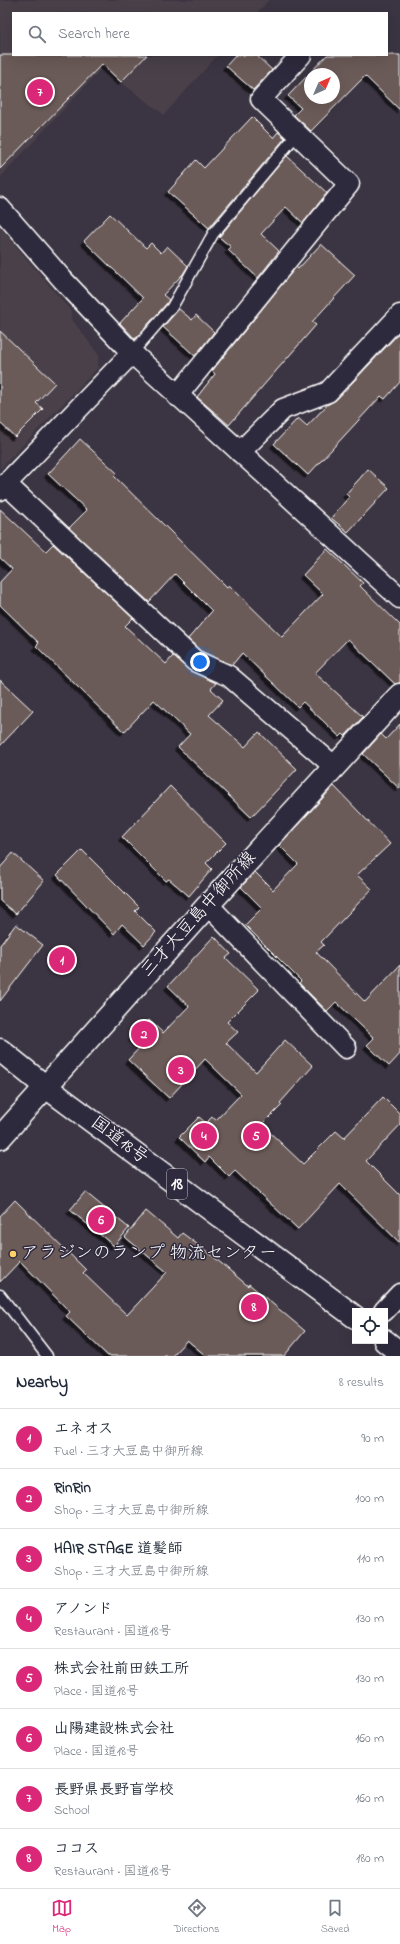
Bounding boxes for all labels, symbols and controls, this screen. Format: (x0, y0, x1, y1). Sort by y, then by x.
search box (12, 12, 388, 56)
icon: search (26, 23, 48, 45)
text: Search here (58, 23, 130, 45)
north arrow (304, 68, 340, 104)
pin: 7 (27, 77, 53, 107)
your location (190, 652, 210, 672)
street label: 三才大豆島中御所線 (135, 846, 263, 984)
pin: 1 (49, 945, 75, 975)
pin: 2 (131, 1019, 157, 1049)
pin: 3 (168, 1055, 194, 1085)
street label: 国道18号 (85, 1111, 153, 1171)
pin: 4 (191, 1121, 217, 1151)
pin: 5 (243, 1121, 269, 1151)
road number: 18 (167, 1169, 187, 1199)
pin: 6 (88, 1205, 114, 1235)
place label: アラジンのランプ 物流センター (21, 1241, 277, 1267)
marker: アラジンのランプ 物流センター (8, 1249, 18, 1259)
pin: 8 (241, 1292, 267, 1322)
map controls (352, 1308, 388, 1344)
button: locate (352, 1308, 388, 1344)
text: Nearby (16, 1370, 68, 1395)
text: 8 results (339, 1373, 384, 1392)
text: エネオス (54, 1418, 113, 1440)
text: 1 (27, 1429, 31, 1448)
text: 90 m (361, 1429, 384, 1448)
text: Fuel · 三才大豆島中御所線 (54, 1442, 203, 1461)
text: RinRin (54, 1477, 91, 1499)
text: 2 (26, 1489, 32, 1508)
text: 100 m (355, 1489, 384, 1508)
text: Shop · 三才大豆島中御所線 (54, 1501, 209, 1520)
text: HAIR STAGE 道髪師 (54, 1538, 182, 1560)
text: 3 (26, 1549, 32, 1568)
text: 110 m (357, 1549, 384, 1568)
text: Shop · 三才大豆島中御所線 (54, 1562, 209, 1581)
text: アノンド (54, 1598, 112, 1620)
text: 4 (26, 1609, 32, 1628)
text: 130 m (356, 1609, 384, 1628)
text: Restaurant · 国道18号 (54, 1622, 172, 1641)
text: 株式会社前田鉄工所 (54, 1658, 189, 1680)
text: 5 (25, 1669, 33, 1688)
text: 130 m (356, 1669, 384, 1688)
text: Place · 国道18号 (54, 1682, 139, 1701)
text: 山陽建設株式会社 (54, 1718, 174, 1740)
text: 6 (26, 1729, 32, 1748)
text: 160 m (355, 1729, 384, 1748)
text: Place · 国道18号 (54, 1742, 139, 1761)
text: 長野県長野盲学校 (54, 1779, 174, 1801)
text: 7 (26, 1789, 32, 1808)
text: 160 m (355, 1789, 384, 1808)
text: School (54, 1801, 90, 1820)
text: ココス (54, 1838, 99, 1860)
text: 8 (27, 1849, 31, 1868)
text: 180 m (356, 1849, 384, 1868)
text: Restaurant · 国道18号 (54, 1862, 172, 1881)
tab: Map (51, 1897, 73, 1937)
tab: Directions (174, 1897, 219, 1937)
tab: Saved (321, 1897, 349, 1937)

